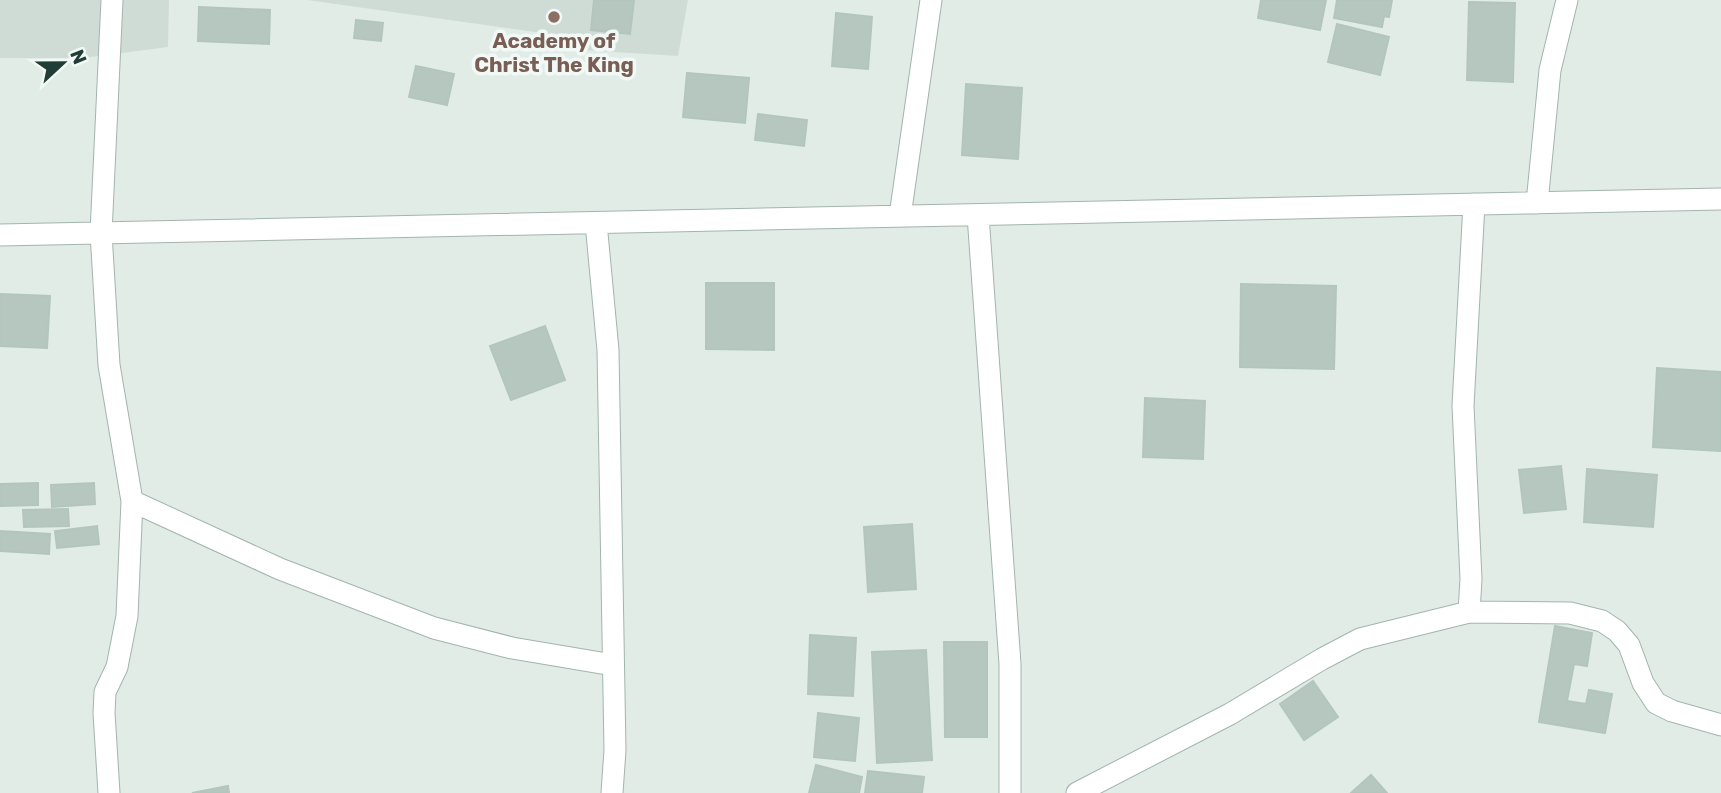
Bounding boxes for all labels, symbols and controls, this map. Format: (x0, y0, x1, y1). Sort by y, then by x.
marker: Academy of Christ The King (546, 9, 562, 25)
north arrow (28, 28, 98, 98)
place label: Academy of Christ The King (474, 28, 634, 77)
text: N (65, 46, 92, 67)

